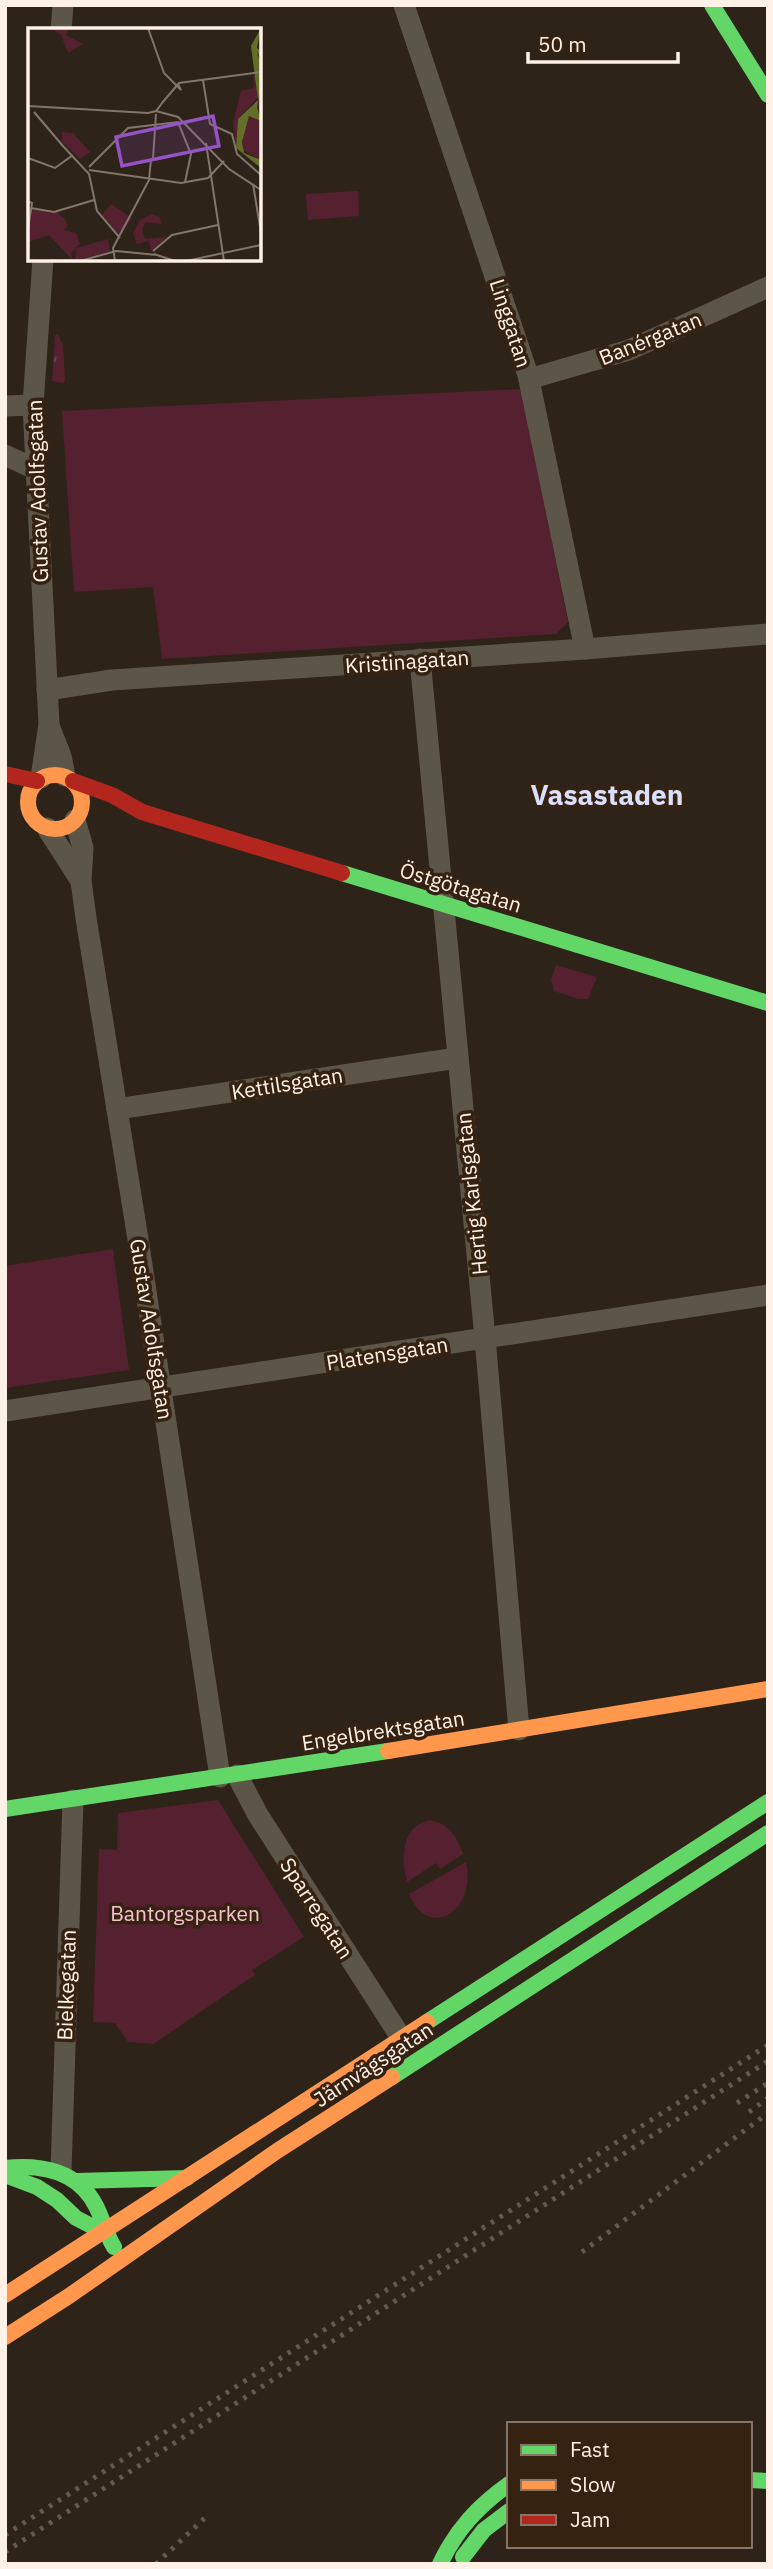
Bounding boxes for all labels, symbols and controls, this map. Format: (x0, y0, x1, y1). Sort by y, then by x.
scale bar (528, 21, 678, 65)
inset map (28, 28, 261, 261)
text: 50 m (538, 30, 587, 58)
street label: Linggatan (484, 275, 538, 371)
street label: Banérgatan (595, 305, 705, 371)
street label: Gustav Adolfsgatan (20, 399, 54, 583)
street label: Kristinagatan (344, 643, 470, 679)
district label: Vasastaden (530, 776, 684, 813)
street label: Östgötagatan (397, 855, 525, 919)
street label: Kettilsgatan (229, 1060, 345, 1106)
street label: Hertig Karlsgatan (449, 1111, 493, 1277)
street label: Gustav Adolfsgatan (124, 1236, 180, 1422)
street label: Platensgatan (324, 1330, 450, 1376)
street label: Engelbrektsgatan (299, 1703, 467, 1757)
street label: Sparregatan (274, 1852, 360, 1964)
park label: Bantorgsparken (110, 1899, 260, 1927)
street label: Bielkegatan (50, 1929, 82, 2041)
street label: Järnvägsgatan (308, 2015, 438, 2113)
legend (507, 2422, 752, 2548)
text: Fast (570, 2435, 610, 2463)
text: Slow (570, 2470, 616, 2498)
text: Jam (570, 2505, 610, 2533)

